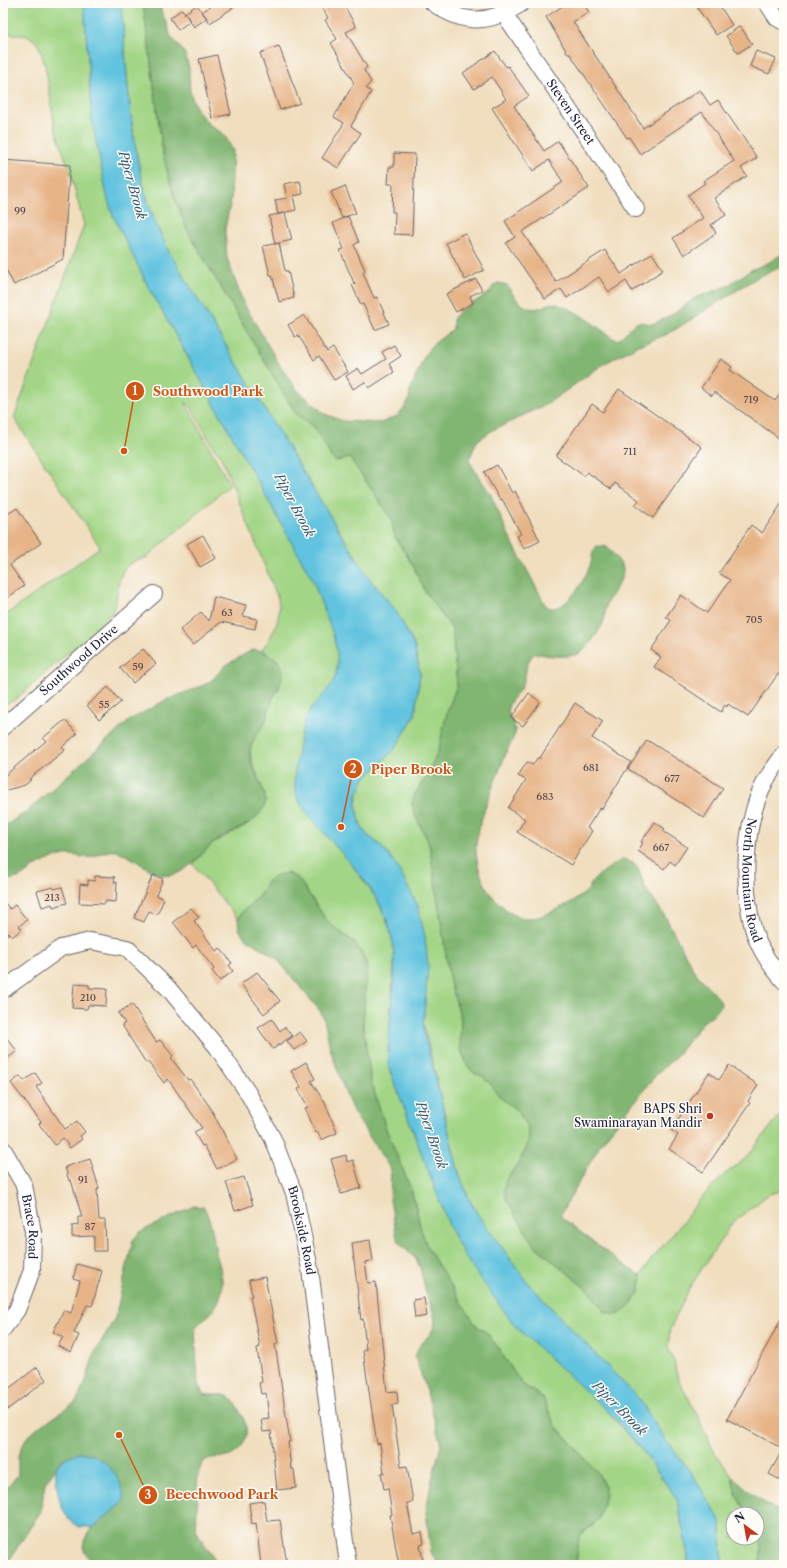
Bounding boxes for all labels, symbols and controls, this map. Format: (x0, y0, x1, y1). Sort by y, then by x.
street label: Steven Street (544, 76, 599, 148)
water label: Piper Brook (115, 148, 150, 221)
house number: 99 (14, 204, 26, 217)
callout: Southwood Park (125, 379, 272, 404)
text: 1 (132, 383, 138, 398)
text: Southwood Park (153, 383, 264, 399)
house number: 719 (744, 393, 759, 406)
house number: 711 (623, 445, 637, 458)
water label: Piper Brook (271, 469, 319, 540)
house number: 63 (221, 606, 233, 619)
house number: 705 (746, 613, 762, 626)
street label: Southwood Drive (36, 621, 121, 698)
house number: 59 (132, 660, 144, 673)
house number: 55 (99, 698, 109, 711)
callout: Piper Brook (343, 757, 460, 782)
text: 2 (349, 761, 357, 776)
text: Piper Brook (371, 761, 452, 777)
house number: 681 (583, 761, 600, 774)
house number: 677 (664, 772, 680, 785)
house number: 683 (536, 790, 554, 803)
street label: North Mountain Road (739, 816, 766, 945)
house number: 667 (653, 841, 669, 854)
house number: 213 (44, 891, 60, 904)
house number: 210 (80, 991, 96, 1004)
water label: Piper Brook (413, 1098, 451, 1171)
place label: BAPS Shri Swaminarayan Mandir (574, 1101, 702, 1130)
marker: BAPS Shri Swaminarayan Mandir (705, 1111, 715, 1121)
house number: 91 (78, 1173, 89, 1186)
street label: Brookside Road (285, 1183, 319, 1276)
street label: Brace Road (19, 1193, 41, 1260)
house number: 87 (85, 1220, 95, 1233)
water label: Piper Brook (589, 1377, 651, 1439)
callout: Beechwood Park (138, 1482, 286, 1507)
text: Beechwood Park (166, 1486, 279, 1502)
text: 3 (145, 1487, 152, 1502)
north arrow (725, 1506, 765, 1546)
text: N (732, 1509, 748, 1526)

